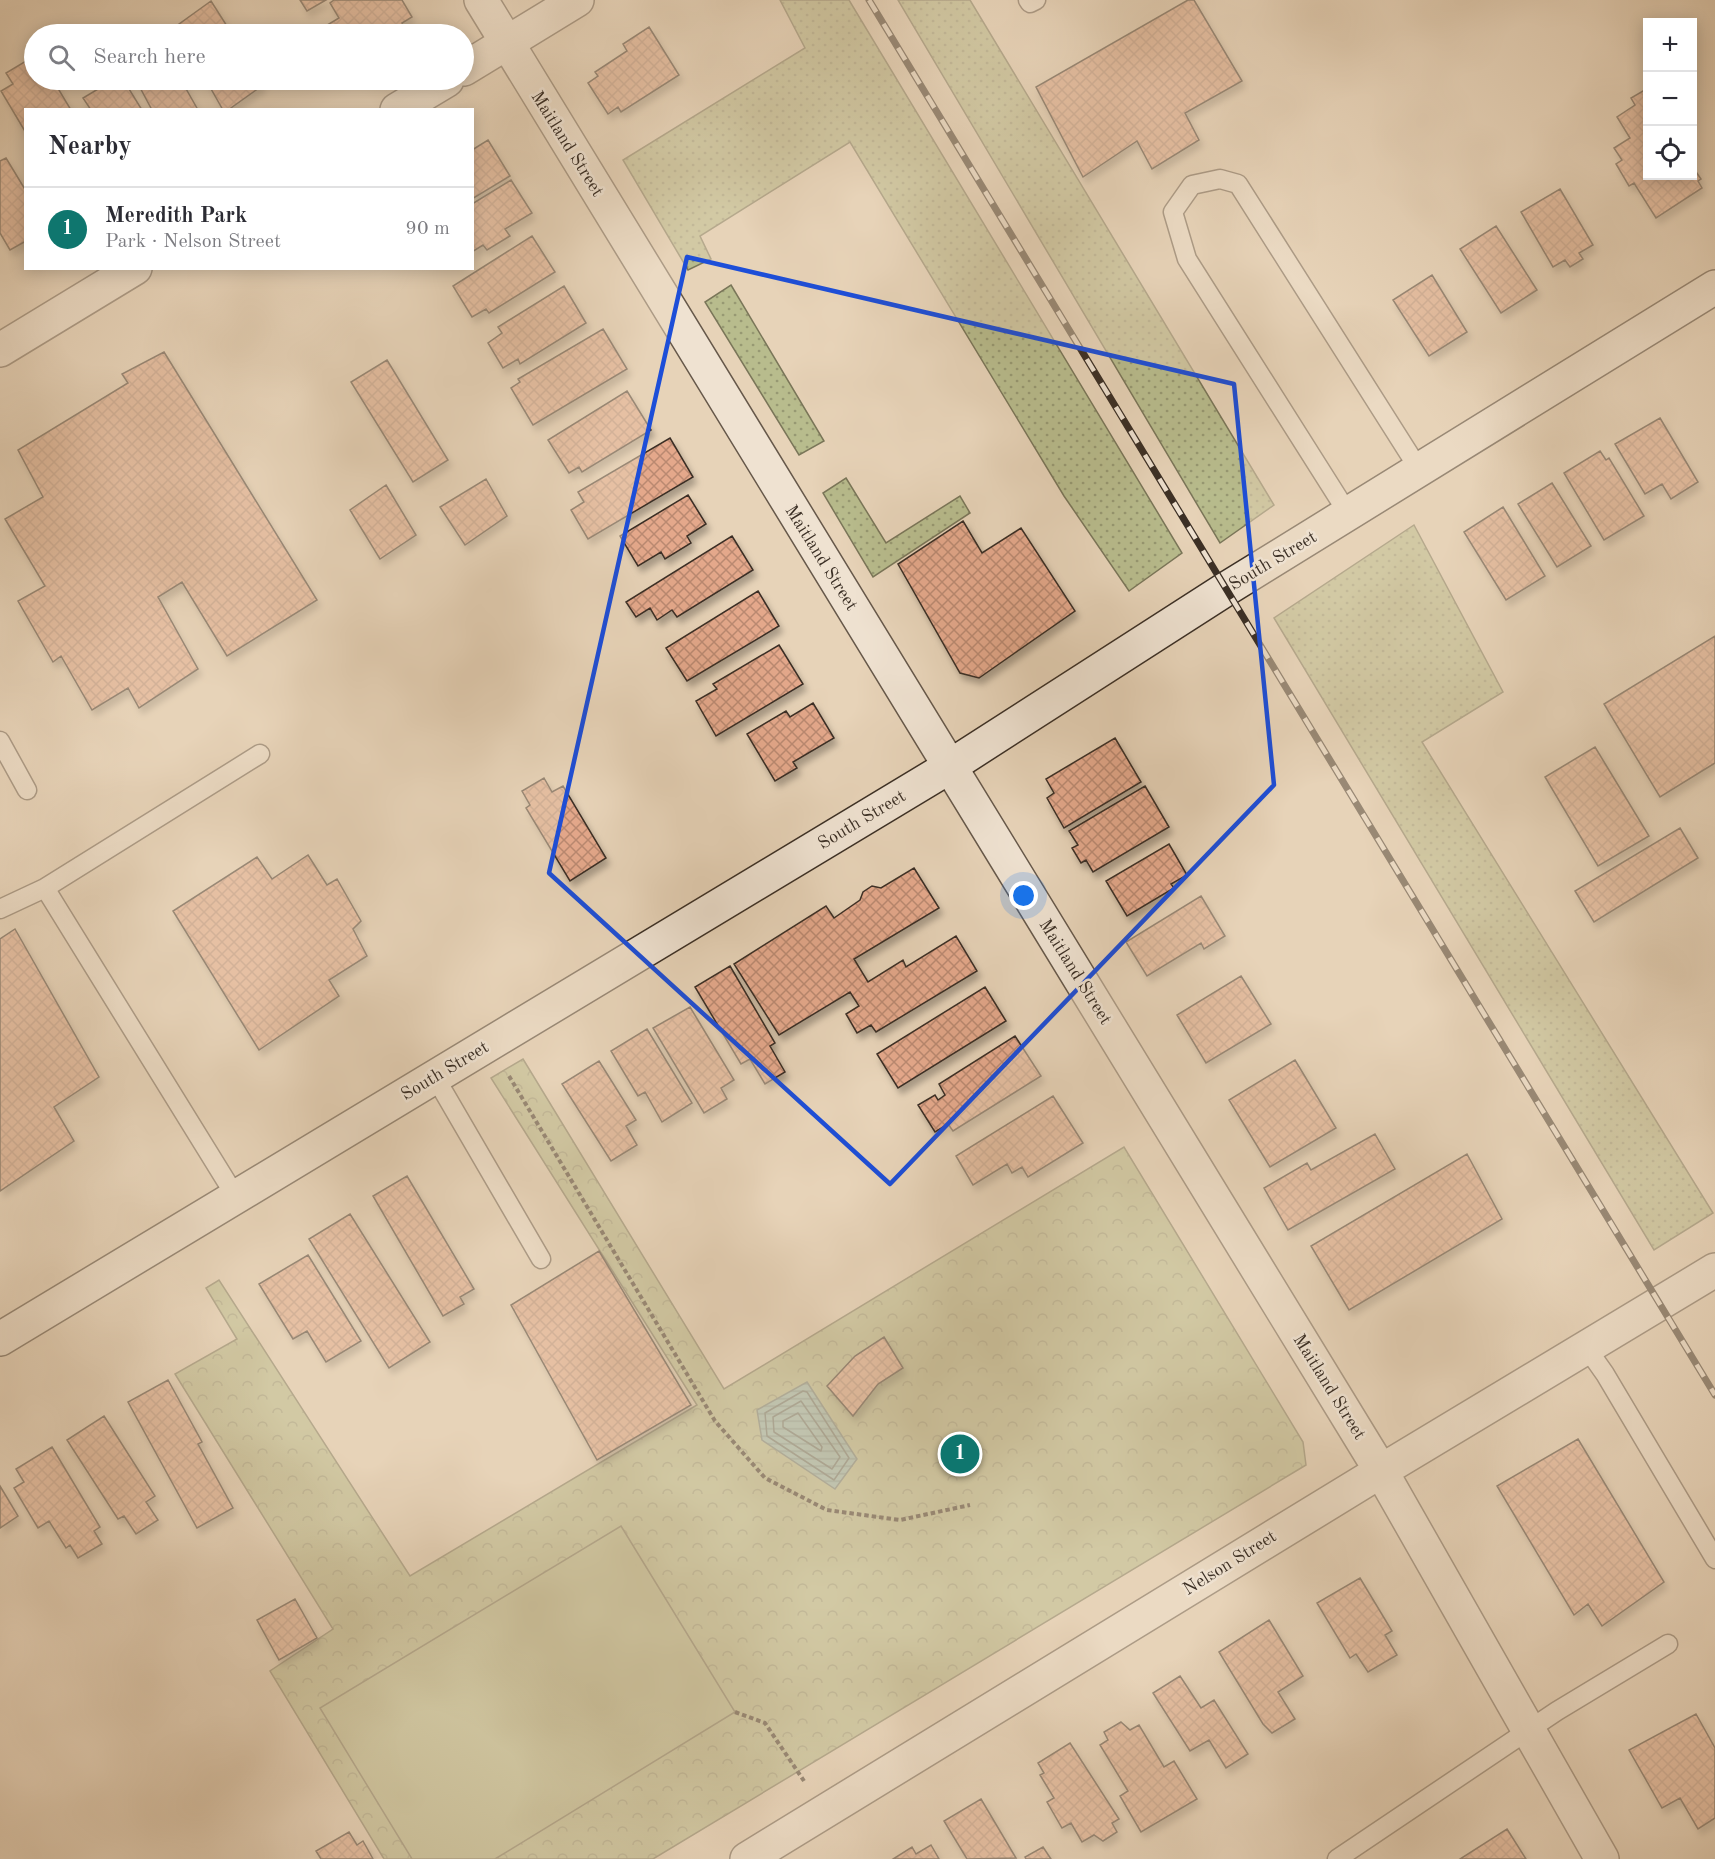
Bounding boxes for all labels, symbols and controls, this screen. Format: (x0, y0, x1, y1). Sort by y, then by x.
map controls (1643, 18, 1697, 180)
button: + (1643, 18, 1697, 72)
search box (24, 24, 474, 90)
icon: search (45, 41, 78, 74)
text: Search here (93, 46, 206, 68)
button: − (1643, 72, 1697, 126)
street label: Maitland Street (527, 88, 607, 200)
button: locate (1643, 126, 1697, 180)
text: Nearby (48, 134, 132, 160)
text: Meredith Park (105, 205, 247, 227)
text: 1 (62, 219, 73, 239)
text: 90 m (405, 219, 450, 239)
text: Park · Nelson Street (105, 232, 281, 252)
street label: Maitland Street (781, 502, 861, 614)
street label: South Street (1226, 528, 1320, 594)
street label: South Street (815, 787, 909, 853)
your location (1009, 881, 1038, 910)
street label: Maitland Street (1035, 916, 1115, 1028)
street label: South Street (398, 1038, 492, 1104)
street label: Maitland Street (1289, 1331, 1369, 1443)
pin: 1 (940, 1432, 980, 1476)
street label: Nelson Street (1180, 1527, 1280, 1599)

